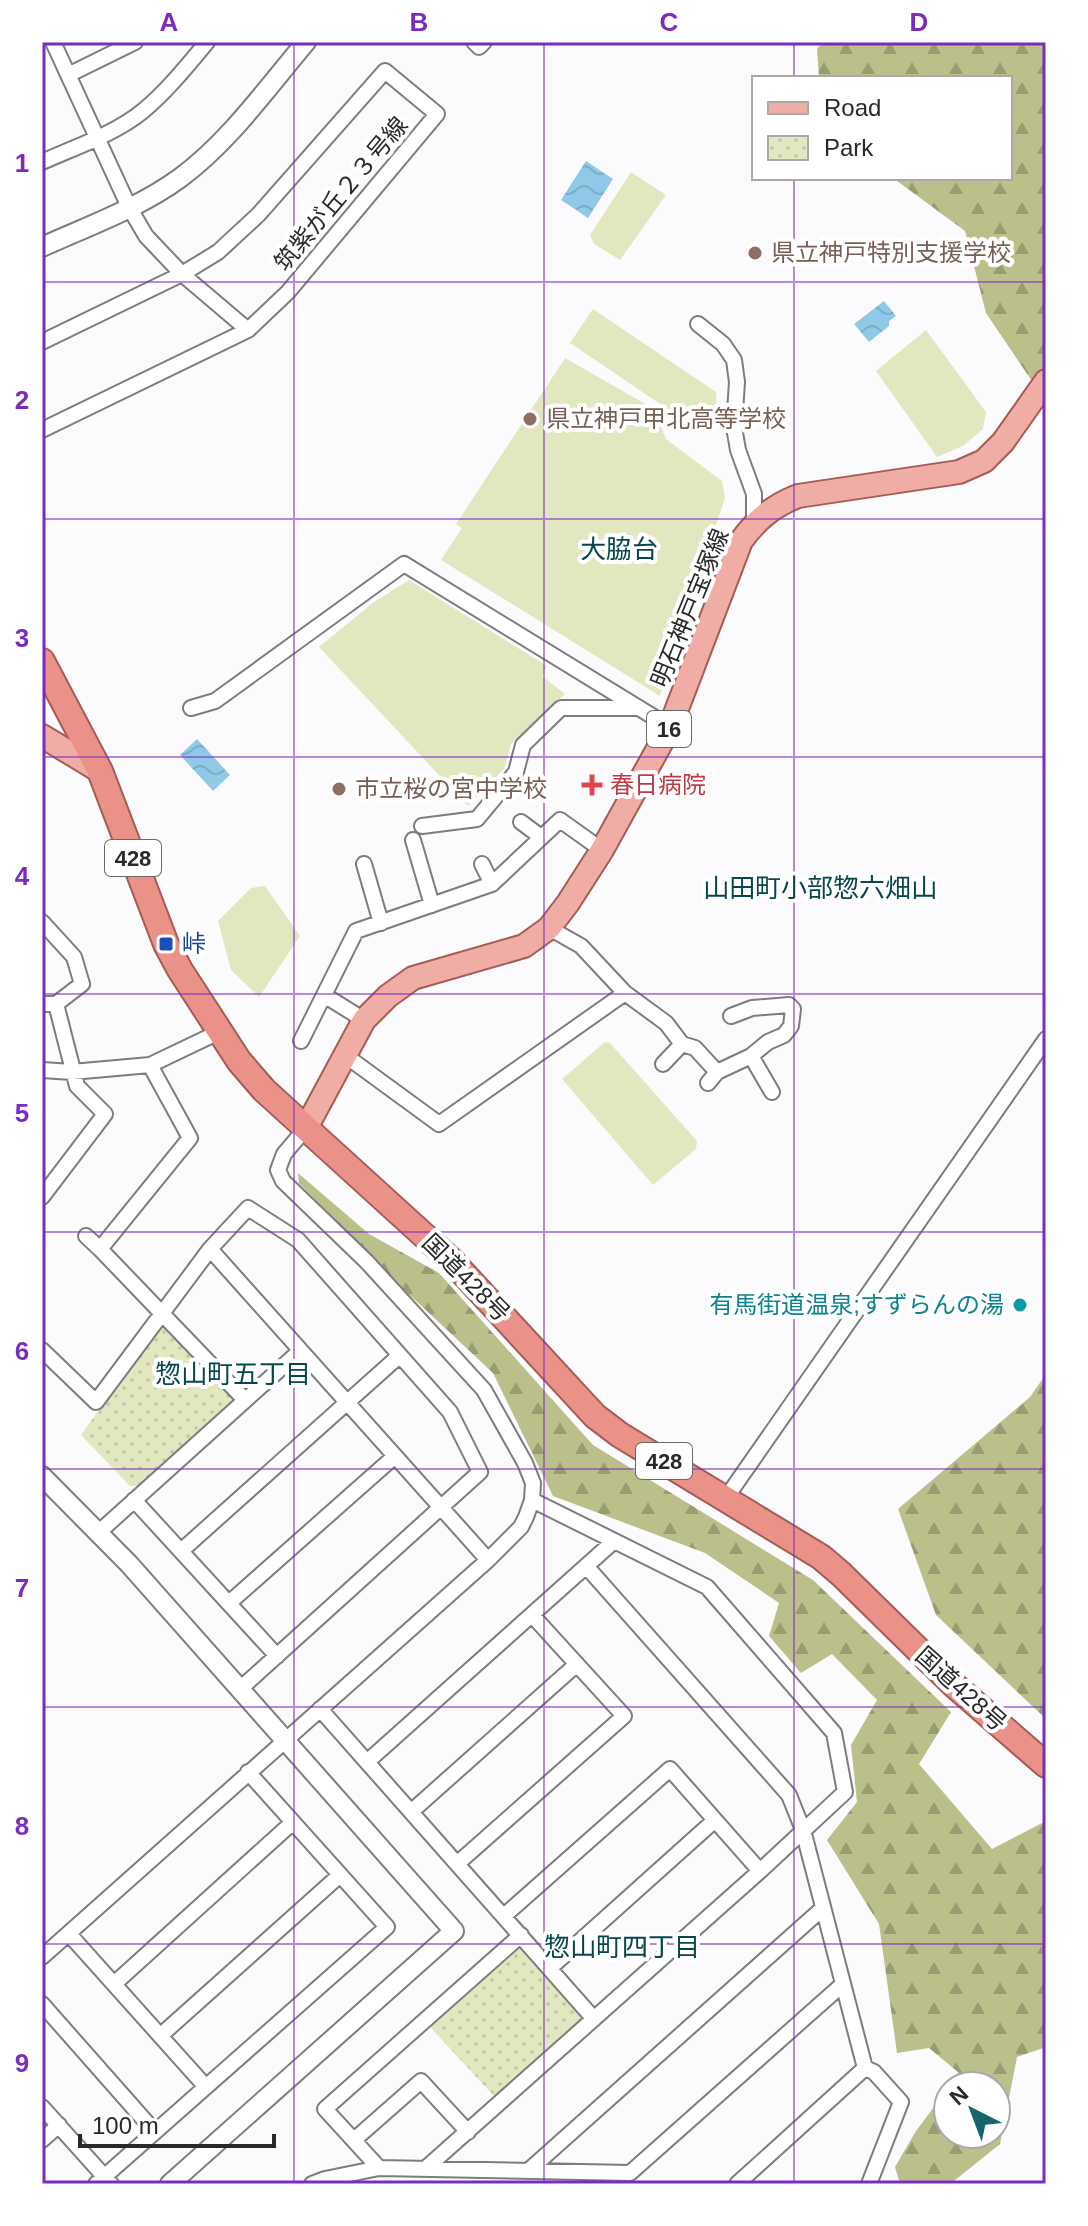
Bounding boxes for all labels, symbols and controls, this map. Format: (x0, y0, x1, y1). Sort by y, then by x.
text: A (160, 7, 179, 37)
text: B (410, 7, 428, 37)
text: C (660, 7, 679, 37)
text: D (910, 7, 928, 37)
legend (752, 76, 1012, 180)
text: Road (824, 94, 881, 121)
street label: 筑紫が丘２３号線 (269, 111, 413, 276)
text: Park (824, 134, 874, 161)
text: 1 (15, 148, 29, 178)
place label: 県立神戸特別支援学校 (771, 239, 1011, 266)
marker: 県立神戸特別支援学校 (746, 244, 764, 262)
text: 2 (15, 385, 29, 415)
place label: 県立神戸甲北高等学校 (546, 405, 786, 432)
marker: 県立神戸甲北高等学校 (521, 410, 539, 428)
street label: 明石神戸宝塚線 (646, 525, 734, 691)
district label: 大脇台 (580, 534, 658, 564)
text: 3 (15, 623, 29, 653)
road number: 16 (647, 711, 691, 747)
place label: 春日病院 (610, 771, 706, 798)
marker: 春日病院 (581, 774, 603, 796)
place label: 市立桜の宮中学校 (355, 775, 547, 802)
marker: 市立桜の宮中学校 (330, 780, 348, 798)
road number: 428 (105, 840, 161, 876)
text: 4 (15, 861, 30, 891)
district label: 山田町小部惣六畑山 (703, 873, 937, 903)
place label: 峠 (182, 930, 206, 957)
marker: 峠 (157, 935, 175, 953)
text: 5 (15, 1098, 29, 1128)
street label: 国道428号 (417, 1228, 516, 1327)
place label: 有馬街道温泉;すずらんの湯 (709, 1291, 1004, 1318)
marker: 有馬街道温泉;すずらんの湯 (1011, 1296, 1029, 1314)
text: 6 (15, 1336, 29, 1366)
district label: 惣山町五丁目 (155, 1359, 311, 1389)
road number: 428 (636, 1443, 692, 1479)
text: 7 (15, 1573, 29, 1603)
street label: 国道428号 (911, 1641, 1012, 1736)
text: 8 (15, 1811, 29, 1841)
district label: 惣山町四丁目 (544, 1932, 700, 1962)
text: 9 (15, 2048, 29, 2078)
north arrow (932, 2070, 1012, 2150)
text: N (945, 2081, 973, 2110)
scale bar (80, 2098, 274, 2148)
text: 100 m (92, 2112, 159, 2139)

